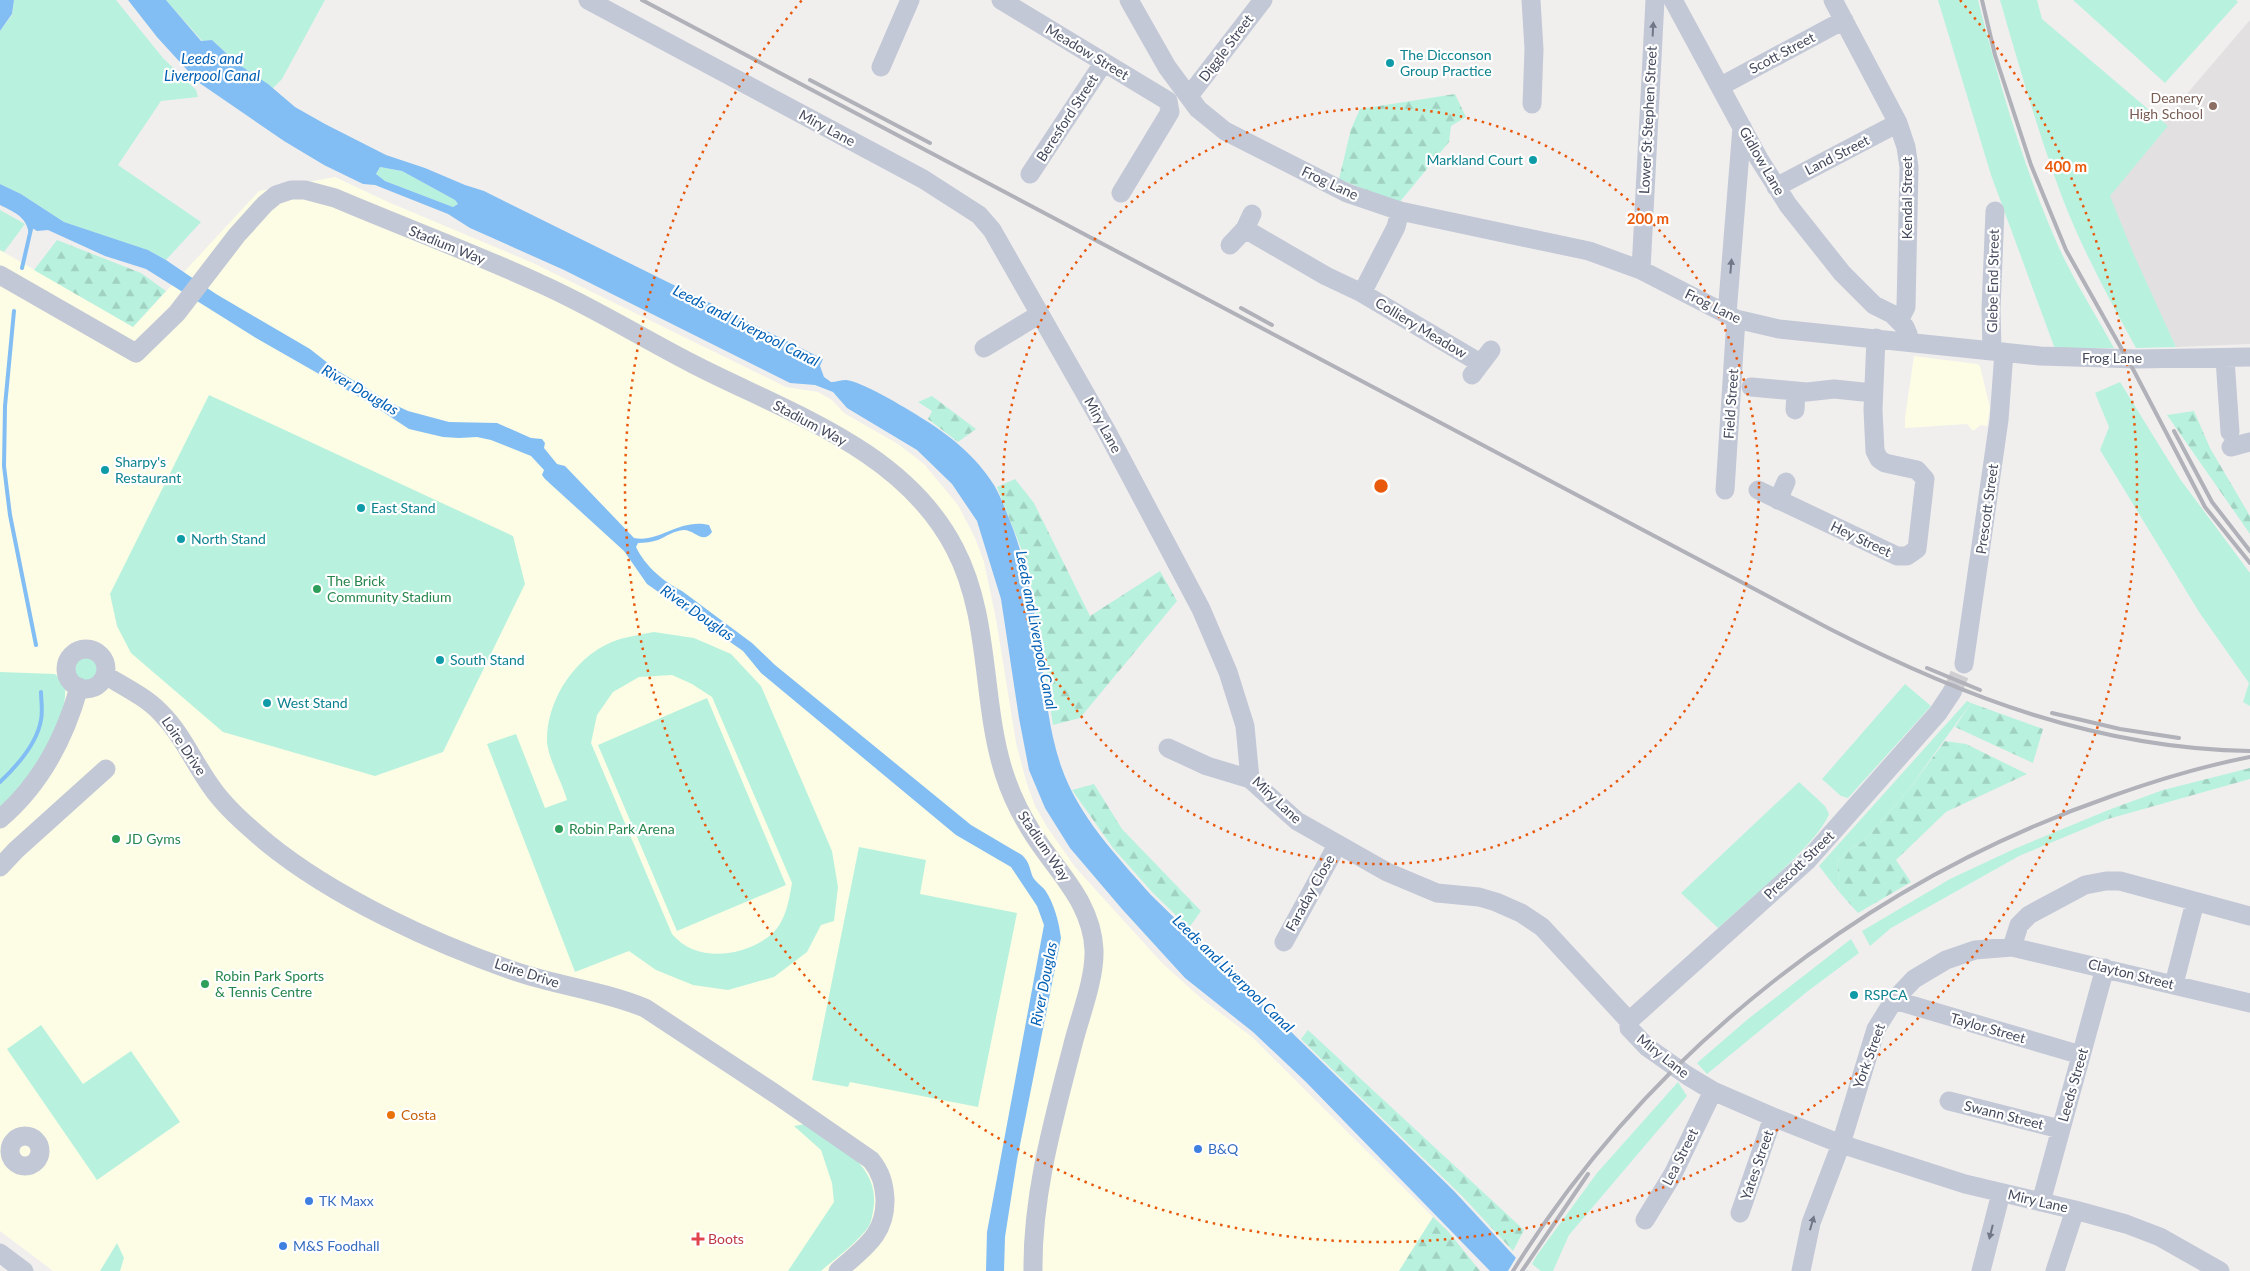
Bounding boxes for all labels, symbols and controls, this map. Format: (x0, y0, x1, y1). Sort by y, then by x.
street label: Diggle Street (1195, 11, 1256, 85)
street label: Meadow Street (1043, 20, 1132, 83)
one-way arrow (1649, 20, 1657, 36)
street label: Scott Street (1746, 28, 1818, 77)
place label: The Dicconson Group Practice (1400, 46, 1492, 79)
street label: Lower St Stephen Street (1635, 46, 1660, 194)
water label: Leeds and Liverpool Canal (164, 49, 261, 84)
marker: The Dicconson Group Practice (1384, 57, 1396, 69)
street label: Beresford Street (1032, 71, 1101, 164)
place label: Deanery High School (2129, 89, 2204, 122)
marker: Deanery High School (2207, 100, 2219, 112)
street label: Miry Lane (796, 106, 858, 149)
street label: Gidlow Lane (1736, 124, 1789, 198)
street label: Land Street (1802, 131, 1872, 178)
place label: Markland Court (1426, 151, 1523, 168)
marker: Markland Court (1527, 154, 1539, 166)
street label: Kendal Street (1898, 157, 1915, 239)
text: 400 m (2045, 157, 2087, 175)
street label: Frog Lane (1299, 162, 1361, 203)
text: 200 m (1627, 209, 1669, 227)
street label: Stadium Way (407, 222, 489, 268)
street label: Glebe End Street (1983, 229, 2002, 333)
one-way arrow (1727, 258, 1735, 274)
water label: Leeds and Liverpool Canal (670, 280, 823, 370)
street label: Frog Lane (1682, 285, 1744, 326)
street label: Colliery Meadow (1372, 294, 1470, 362)
street label: Frog Lane (2082, 349, 2142, 366)
water label: River Douglas (319, 360, 402, 418)
street label: Field Street (1720, 368, 1741, 440)
street label: Miry Lane (1081, 394, 1126, 456)
street label: Stadium Way (771, 396, 851, 449)
place label: Sharpy's Restaurant (115, 453, 181, 486)
street label: Prescott Street (1972, 463, 2001, 555)
marker: Sharpy's Restaurant (99, 464, 111, 476)
centre of rings (1372, 477, 1390, 495)
place label: East Stand (371, 499, 436, 516)
marker: East Stand (355, 502, 367, 514)
street label: Hey Street (1828, 517, 1894, 560)
place label: North Stand (191, 530, 266, 547)
marker: North Stand (175, 533, 187, 545)
water label: Leeds and Liverpool Canal (1013, 549, 1061, 711)
place label: The Brick Community Stadium (327, 572, 451, 605)
water label: River Douglas (658, 580, 738, 644)
marker: The Brick Community Stadium (311, 583, 323, 595)
place label: South Stand (450, 651, 525, 668)
marker: South Stand (434, 654, 446, 666)
place label: West Stand (277, 694, 348, 711)
marker: West Stand (261, 697, 273, 709)
street label: Loire Drive (159, 713, 210, 778)
street label: Miry Lane (1249, 773, 1306, 827)
street label: Stadium Way (1015, 807, 1075, 885)
place label: Robin Park Arena (569, 820, 675, 837)
marker: Robin Park Arena (553, 823, 565, 835)
street label: Prescott Street (1760, 827, 1837, 902)
place label: JD Gyms (126, 830, 181, 847)
marker: JD Gyms (110, 833, 122, 845)
street label: Faraday Close (1282, 851, 1338, 934)
water label: Leeds and Liverpool Canal (1169, 911, 1299, 1036)
water label: River Douglas (1026, 940, 1060, 1027)
street label: Loire Drive (493, 954, 562, 991)
street label: Clayton Street (2086, 955, 2176, 992)
place label: Robin Park Sports & Tennis Centre (215, 967, 324, 1000)
marker: Robin Park Sports & Tennis Centre (199, 978, 211, 990)
place label: RSPCA (1864, 986, 1908, 1003)
marker: RSPCA (1848, 989, 1860, 1001)
street label: Taylor Street (1949, 1009, 2028, 1046)
street label: York Street (1849, 1021, 1888, 1091)
street label: Miry Lane (1634, 1030, 1693, 1081)
street label: Leeds Street (2054, 1046, 2091, 1124)
street label: Swann Street (1963, 1096, 2046, 1133)
place label: Costa (401, 1106, 436, 1123)
marker: Costa (385, 1109, 397, 1121)
street label: Lea Street (1658, 1126, 1701, 1188)
street label: Yates Street (1737, 1128, 1776, 1202)
place label: B&Q (1208, 1140, 1239, 1157)
marker: B&Q (1192, 1143, 1204, 1155)
street label: Miry Lane (2006, 1185, 2070, 1216)
place label: TK Maxx (319, 1192, 374, 1209)
marker: TK Maxx (303, 1195, 315, 1207)
one-way arrow (1808, 1216, 1816, 1231)
one-way arrow (1987, 1224, 1995, 1239)
place label: Boots (708, 1230, 744, 1247)
marker: Boots (692, 1233, 704, 1245)
place label: M&S Foodhall (293, 1237, 380, 1254)
marker: M&S Foodhall (277, 1240, 289, 1252)

